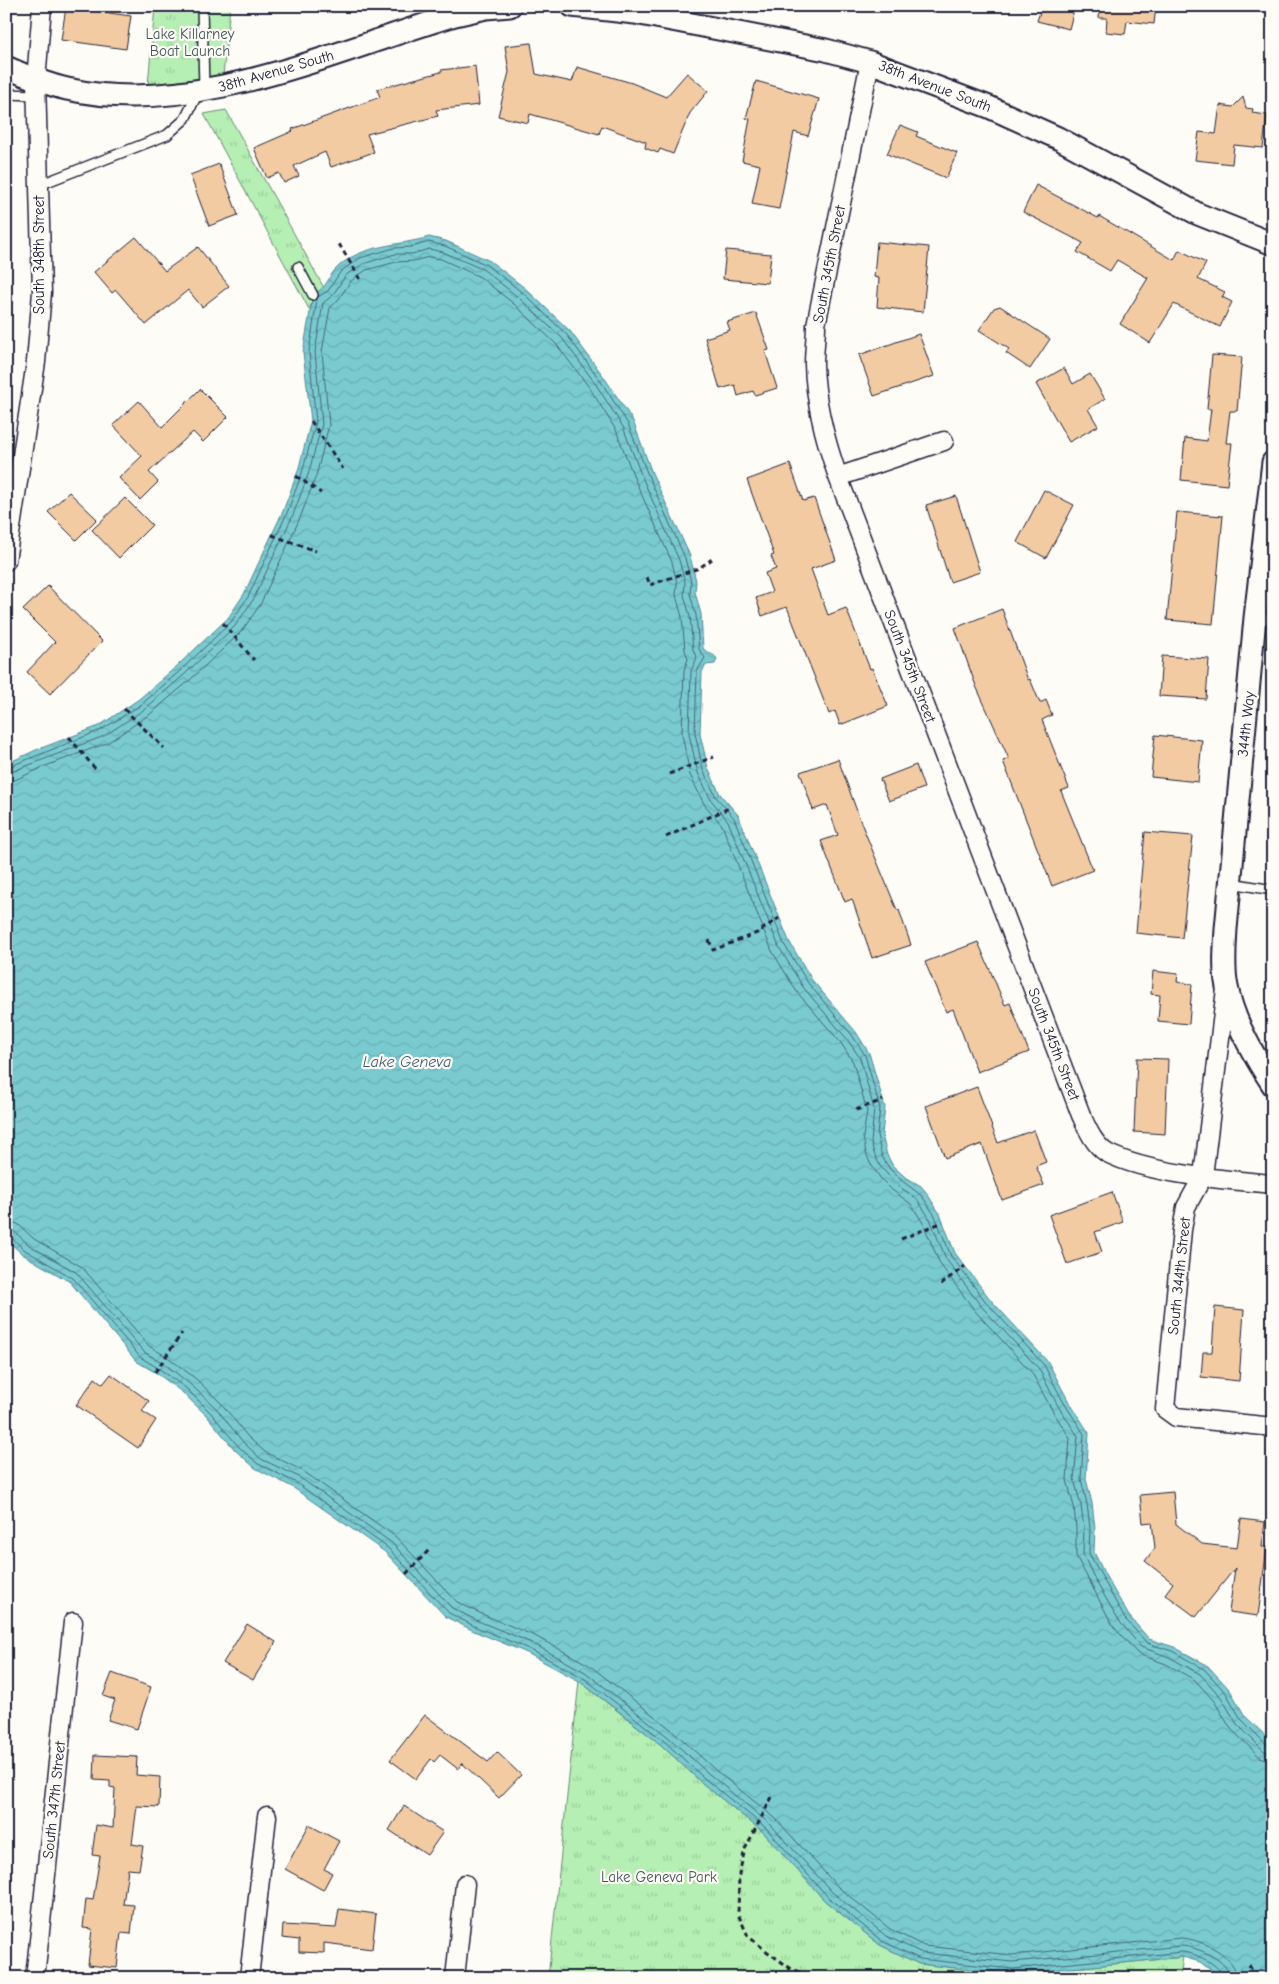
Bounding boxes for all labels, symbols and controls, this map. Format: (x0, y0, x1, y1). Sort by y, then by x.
park label: Lake Killarney Boat Launch (145, 25, 235, 60)
street label: 38th Avenue South (216, 46, 336, 96)
street label: 38th Avenue South (876, 56, 994, 116)
street label: South 348th Street (30, 195, 48, 314)
street label: South 345th Street (809, 203, 849, 324)
street label: South 345th Street (880, 607, 940, 725)
street label: 344th Way (1234, 690, 1258, 758)
street label: South 345th Street (1024, 985, 1084, 1103)
water label: Lake Geneva (363, 1053, 451, 1071)
street label: South 344th Street (1164, 1216, 1194, 1336)
street label: South 347th Street (39, 1740, 69, 1860)
park label: Lake Geneva Park (601, 1868, 718, 1886)

